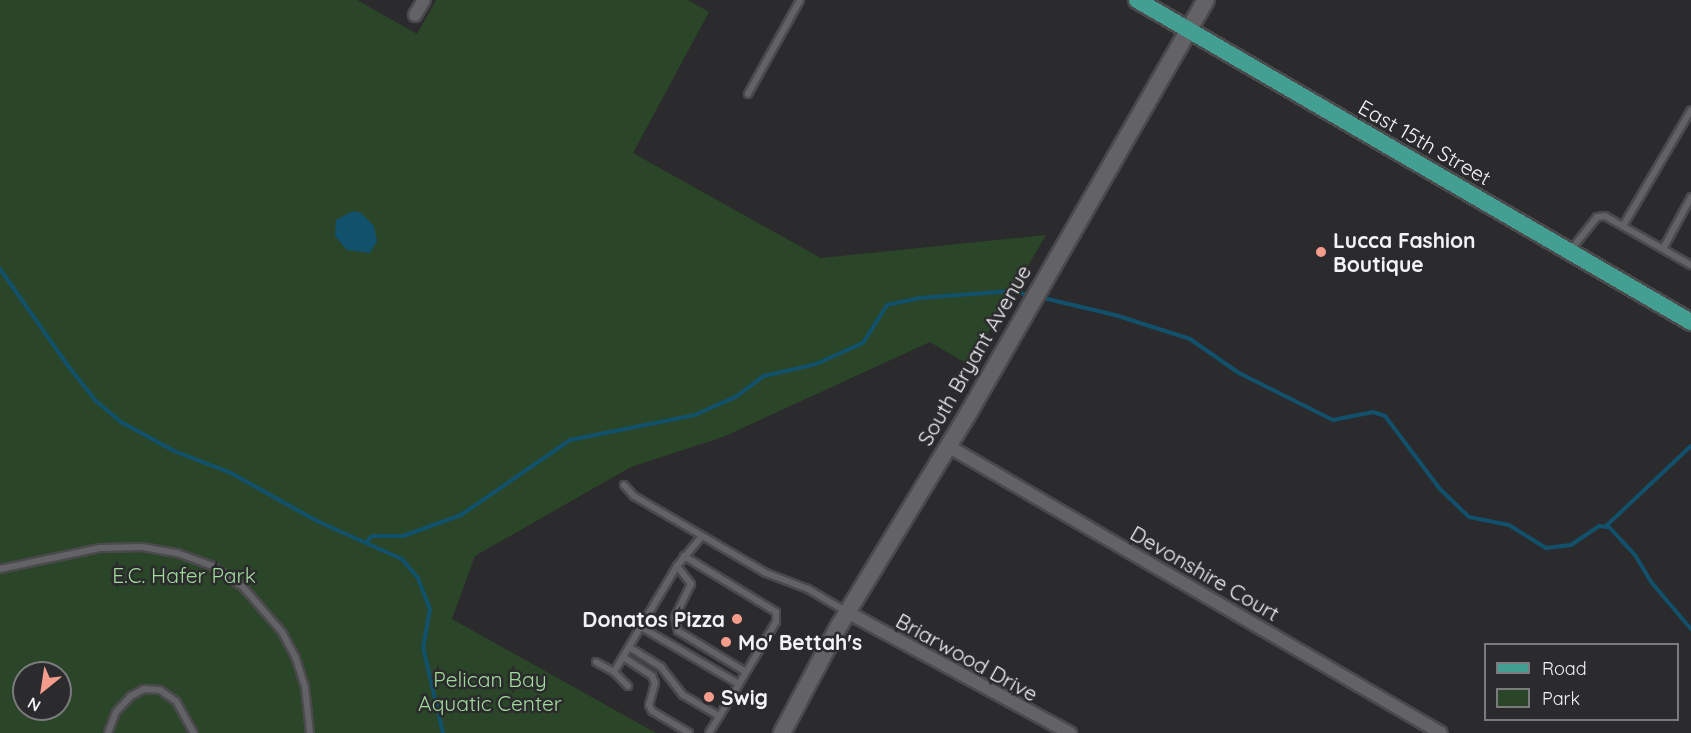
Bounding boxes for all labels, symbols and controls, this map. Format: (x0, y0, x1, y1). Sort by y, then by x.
street label: East 15th Street (1354, 94, 1496, 190)
place label: Lucca Fashion Boutique (1333, 227, 1476, 277)
marker: Lucca Fashion Boutique (1314, 245, 1328, 259)
street label: South Bryant Avenue (912, 260, 1036, 450)
street label: Devonshire Court (1126, 520, 1284, 626)
park label: E.C. Hafer Park (112, 562, 256, 588)
place label: Donatos Pizza (582, 606, 725, 632)
street label: Briarwood Drive (892, 608, 1042, 706)
marker: Donatos Pizza (730, 612, 744, 626)
place label: Mo' Bettah's (738, 629, 862, 655)
marker: Mo' Bettah's (719, 635, 733, 649)
legend (1484, 643, 1679, 721)
text: Road (1542, 657, 1587, 680)
north arrow (12, 661, 72, 721)
park label: Pelican Bay Aquatic Center (418, 666, 562, 716)
place label: Swig (721, 684, 768, 710)
text: Park (1542, 687, 1580, 710)
marker: Swig (702, 690, 716, 704)
text: N (24, 693, 44, 716)

